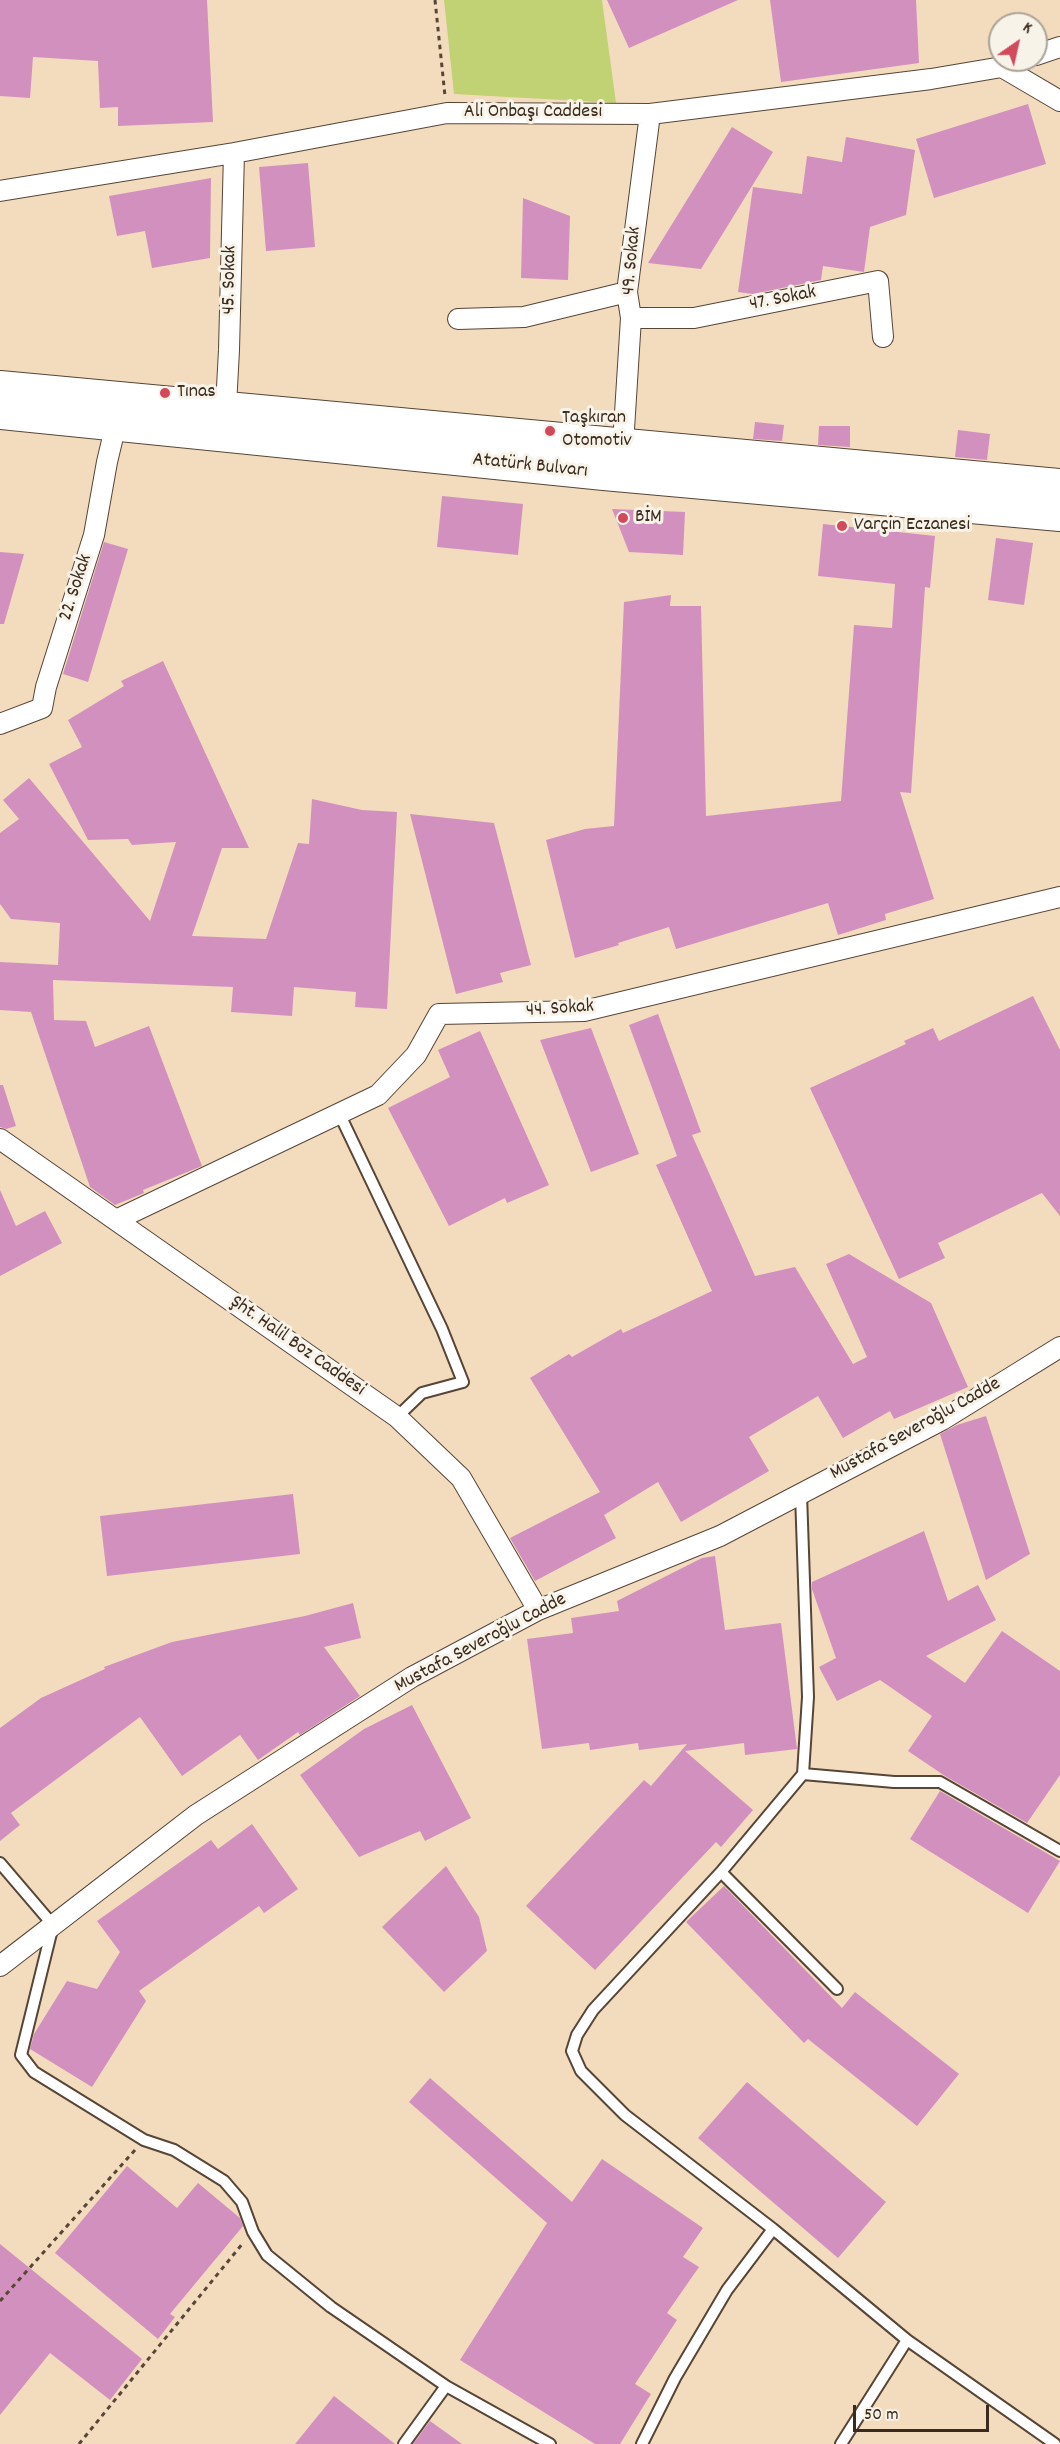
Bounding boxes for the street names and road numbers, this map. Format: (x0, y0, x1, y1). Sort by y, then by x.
street label: Ali Onbaşı Caddesi (464, 101, 602, 125)
street label: 49. Sokak (618, 226, 648, 296)
street label: 45. Sokak (218, 245, 244, 315)
street label: 47. Sokak (748, 282, 818, 318)
street label: Atatürk Bulvarı (471, 449, 589, 485)
street label: 22. Sokak (55, 552, 99, 624)
street label: 44. Sokak (525, 996, 595, 1024)
street label: Şht. Halil Boz Caddesi (225, 1291, 369, 1403)
street label: Mustafa Severoğlu Cadde (827, 1373, 1005, 1487)
street label: Mustafa Severoğlu Cadde (391, 1589, 571, 1699)

